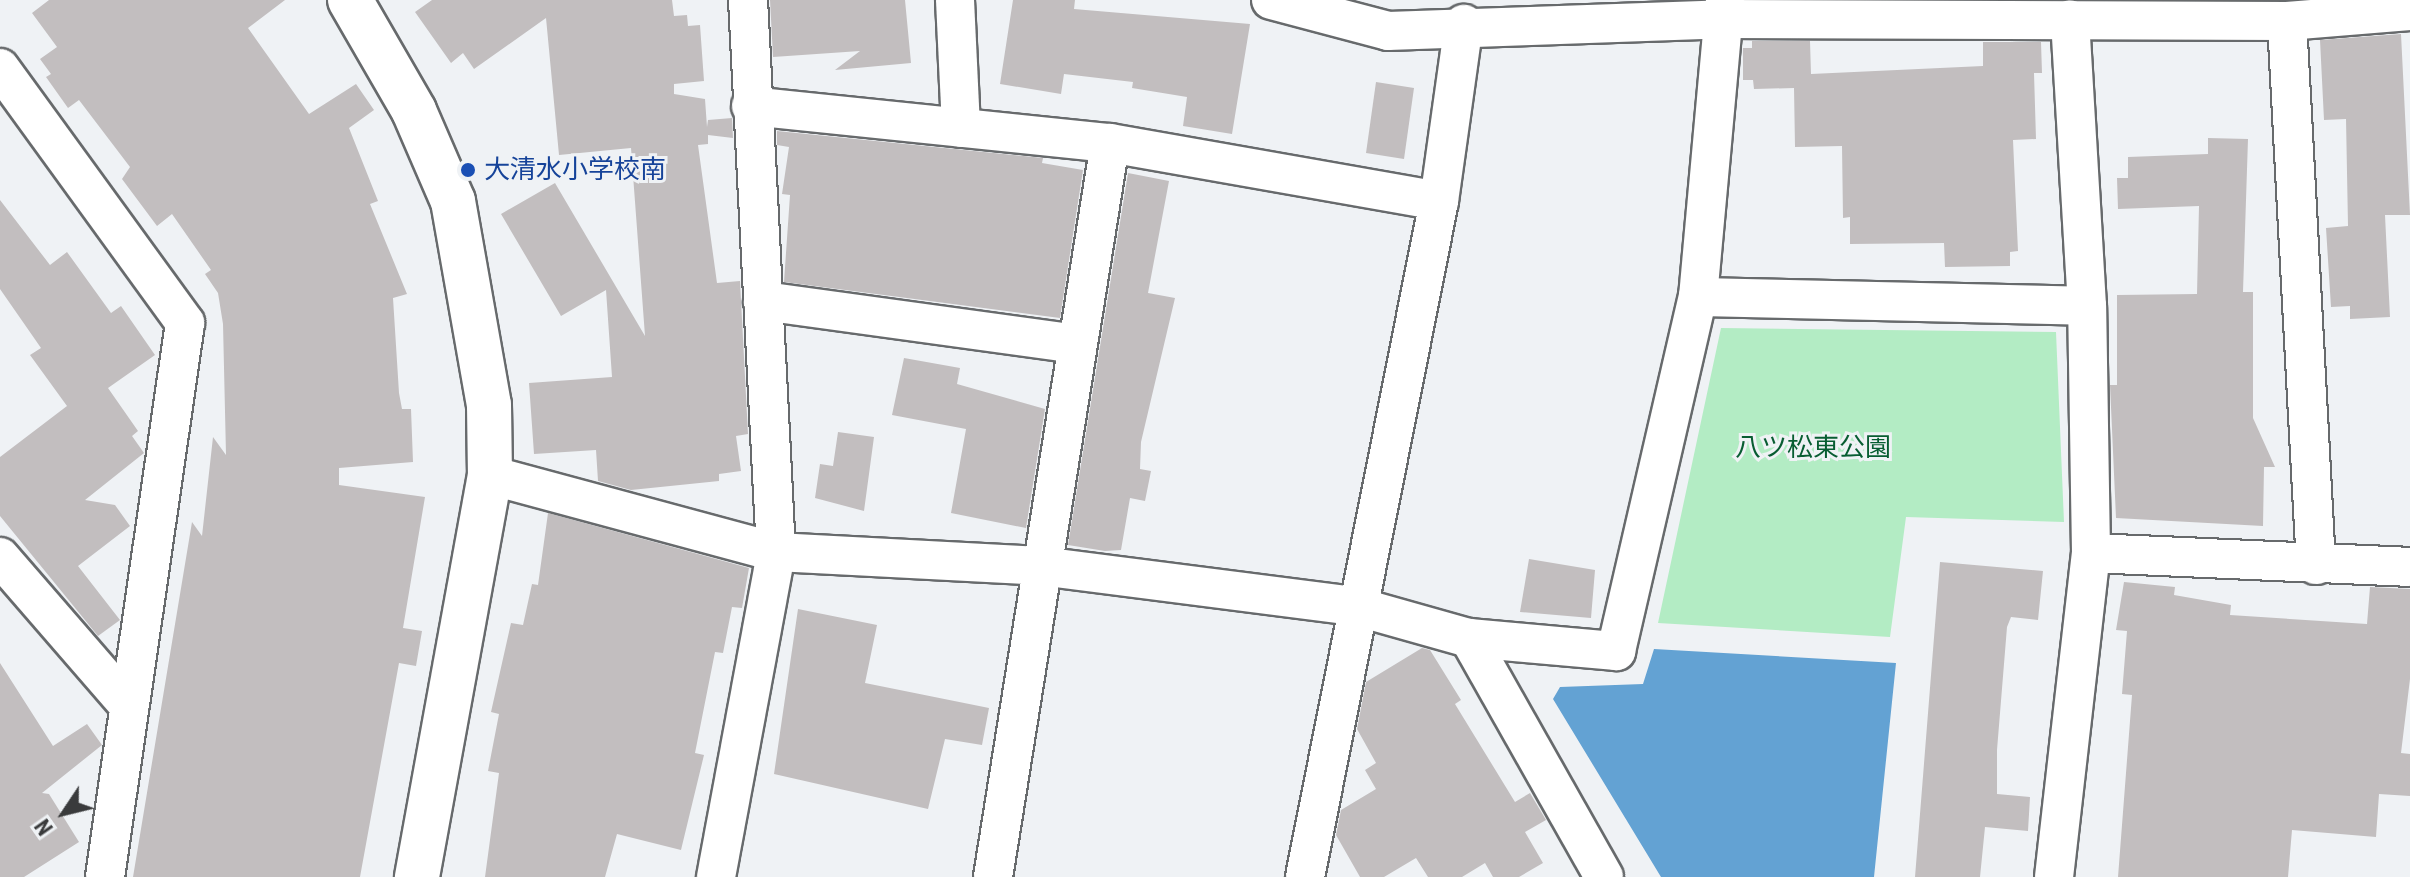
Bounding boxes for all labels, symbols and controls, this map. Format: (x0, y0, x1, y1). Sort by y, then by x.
place label: 大清水小学校南 (484, 154, 666, 186)
marker: 大清水小学校南 (459, 161, 477, 179)
park label: 八ツ松東公園 (1735, 432, 1891, 464)
north arrow (24, 773, 104, 853)
text: N (30, 814, 58, 840)

